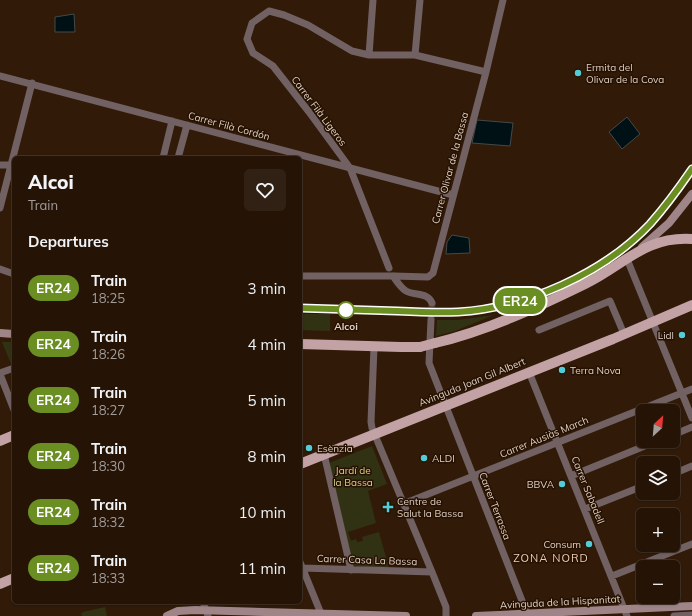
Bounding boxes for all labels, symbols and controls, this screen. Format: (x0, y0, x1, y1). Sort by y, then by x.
place label: Ermita del Olivar de la Cova (586, 61, 664, 86)
marker: Ermita del Olivar de la Cova (573, 68, 583, 78)
street label: Carrer Filà Ligeros (289, 74, 350, 149)
street label: Carrer Filà Cordón (187, 109, 271, 143)
street label: Carrer Olivar de la Bassa (429, 111, 471, 225)
button: heart (244, 169, 286, 211)
text: Alcoi (28, 170, 74, 194)
text: Train (28, 197, 58, 213)
text: Departures (28, 232, 109, 251)
text: Train (91, 271, 127, 290)
text: ER24 (36, 279, 71, 297)
text: 3 min (248, 279, 286, 298)
line badge: ER24 (492, 288, 548, 314)
text: 18:25 (91, 290, 125, 306)
text: ER24 (503, 292, 537, 310)
marker: Alcoi (337, 301, 355, 319)
place label: Alcoi (334, 320, 358, 333)
text: Train (91, 327, 127, 346)
place label: Lidl (658, 329, 674, 342)
marker: Lidl (677, 330, 687, 340)
text: ER24 (36, 335, 71, 353)
text: 4 min (248, 335, 286, 354)
text: 18:26 (91, 346, 125, 362)
street label: Avinguda Joan Gil Albert (417, 354, 528, 409)
place label: Terra Nova (570, 364, 621, 377)
marker: Terra Nova (557, 365, 567, 375)
text: Train (91, 383, 127, 402)
text: ER24 (36, 391, 71, 409)
text: 5 min (248, 391, 286, 410)
text: 18:27 (91, 402, 125, 418)
north arrow (636, 404, 680, 448)
map controls (636, 404, 680, 604)
street label: Carrer Ausiàs March (498, 413, 590, 461)
text: Train (91, 439, 127, 458)
place label: Esènzia (317, 442, 353, 455)
marker: Esènzia (304, 443, 314, 453)
text: ER24 (36, 447, 71, 465)
text: 8 min (248, 447, 286, 466)
place label: ALDI (432, 452, 455, 465)
marker: ALDI (419, 453, 429, 463)
street label: Carrer Sabadell (568, 454, 608, 526)
button: layers (636, 456, 680, 500)
text: 18:30 (91, 458, 125, 474)
park label: Jardí de la Bassa (333, 464, 373, 489)
street label: Carrer Terrassa (476, 470, 514, 542)
place label: BBVA (527, 478, 555, 491)
marker: BBVA (557, 479, 567, 489)
text: Train (91, 495, 127, 514)
place label: Centre de Salut la Bassa (397, 495, 463, 520)
marker: Centre de Salut la Bassa (382, 501, 394, 513)
text: ER24 (36, 503, 71, 521)
text: 10 min (239, 503, 286, 522)
button: + (636, 508, 680, 552)
text: 18:32 (91, 514, 125, 530)
place label: Consum (543, 538, 581, 551)
marker: Consum (584, 539, 594, 549)
text: Train (91, 551, 127, 570)
district label: ZONA NORD (513, 551, 589, 565)
street label: Carrer Casa La Bassa (317, 552, 417, 568)
text: ER24 (36, 559, 71, 577)
text: 11 min (239, 559, 286, 578)
button: − (636, 560, 680, 604)
text: 18:33 (91, 570, 125, 586)
street label: Avinguda de la Hispanitat (500, 592, 621, 612)

